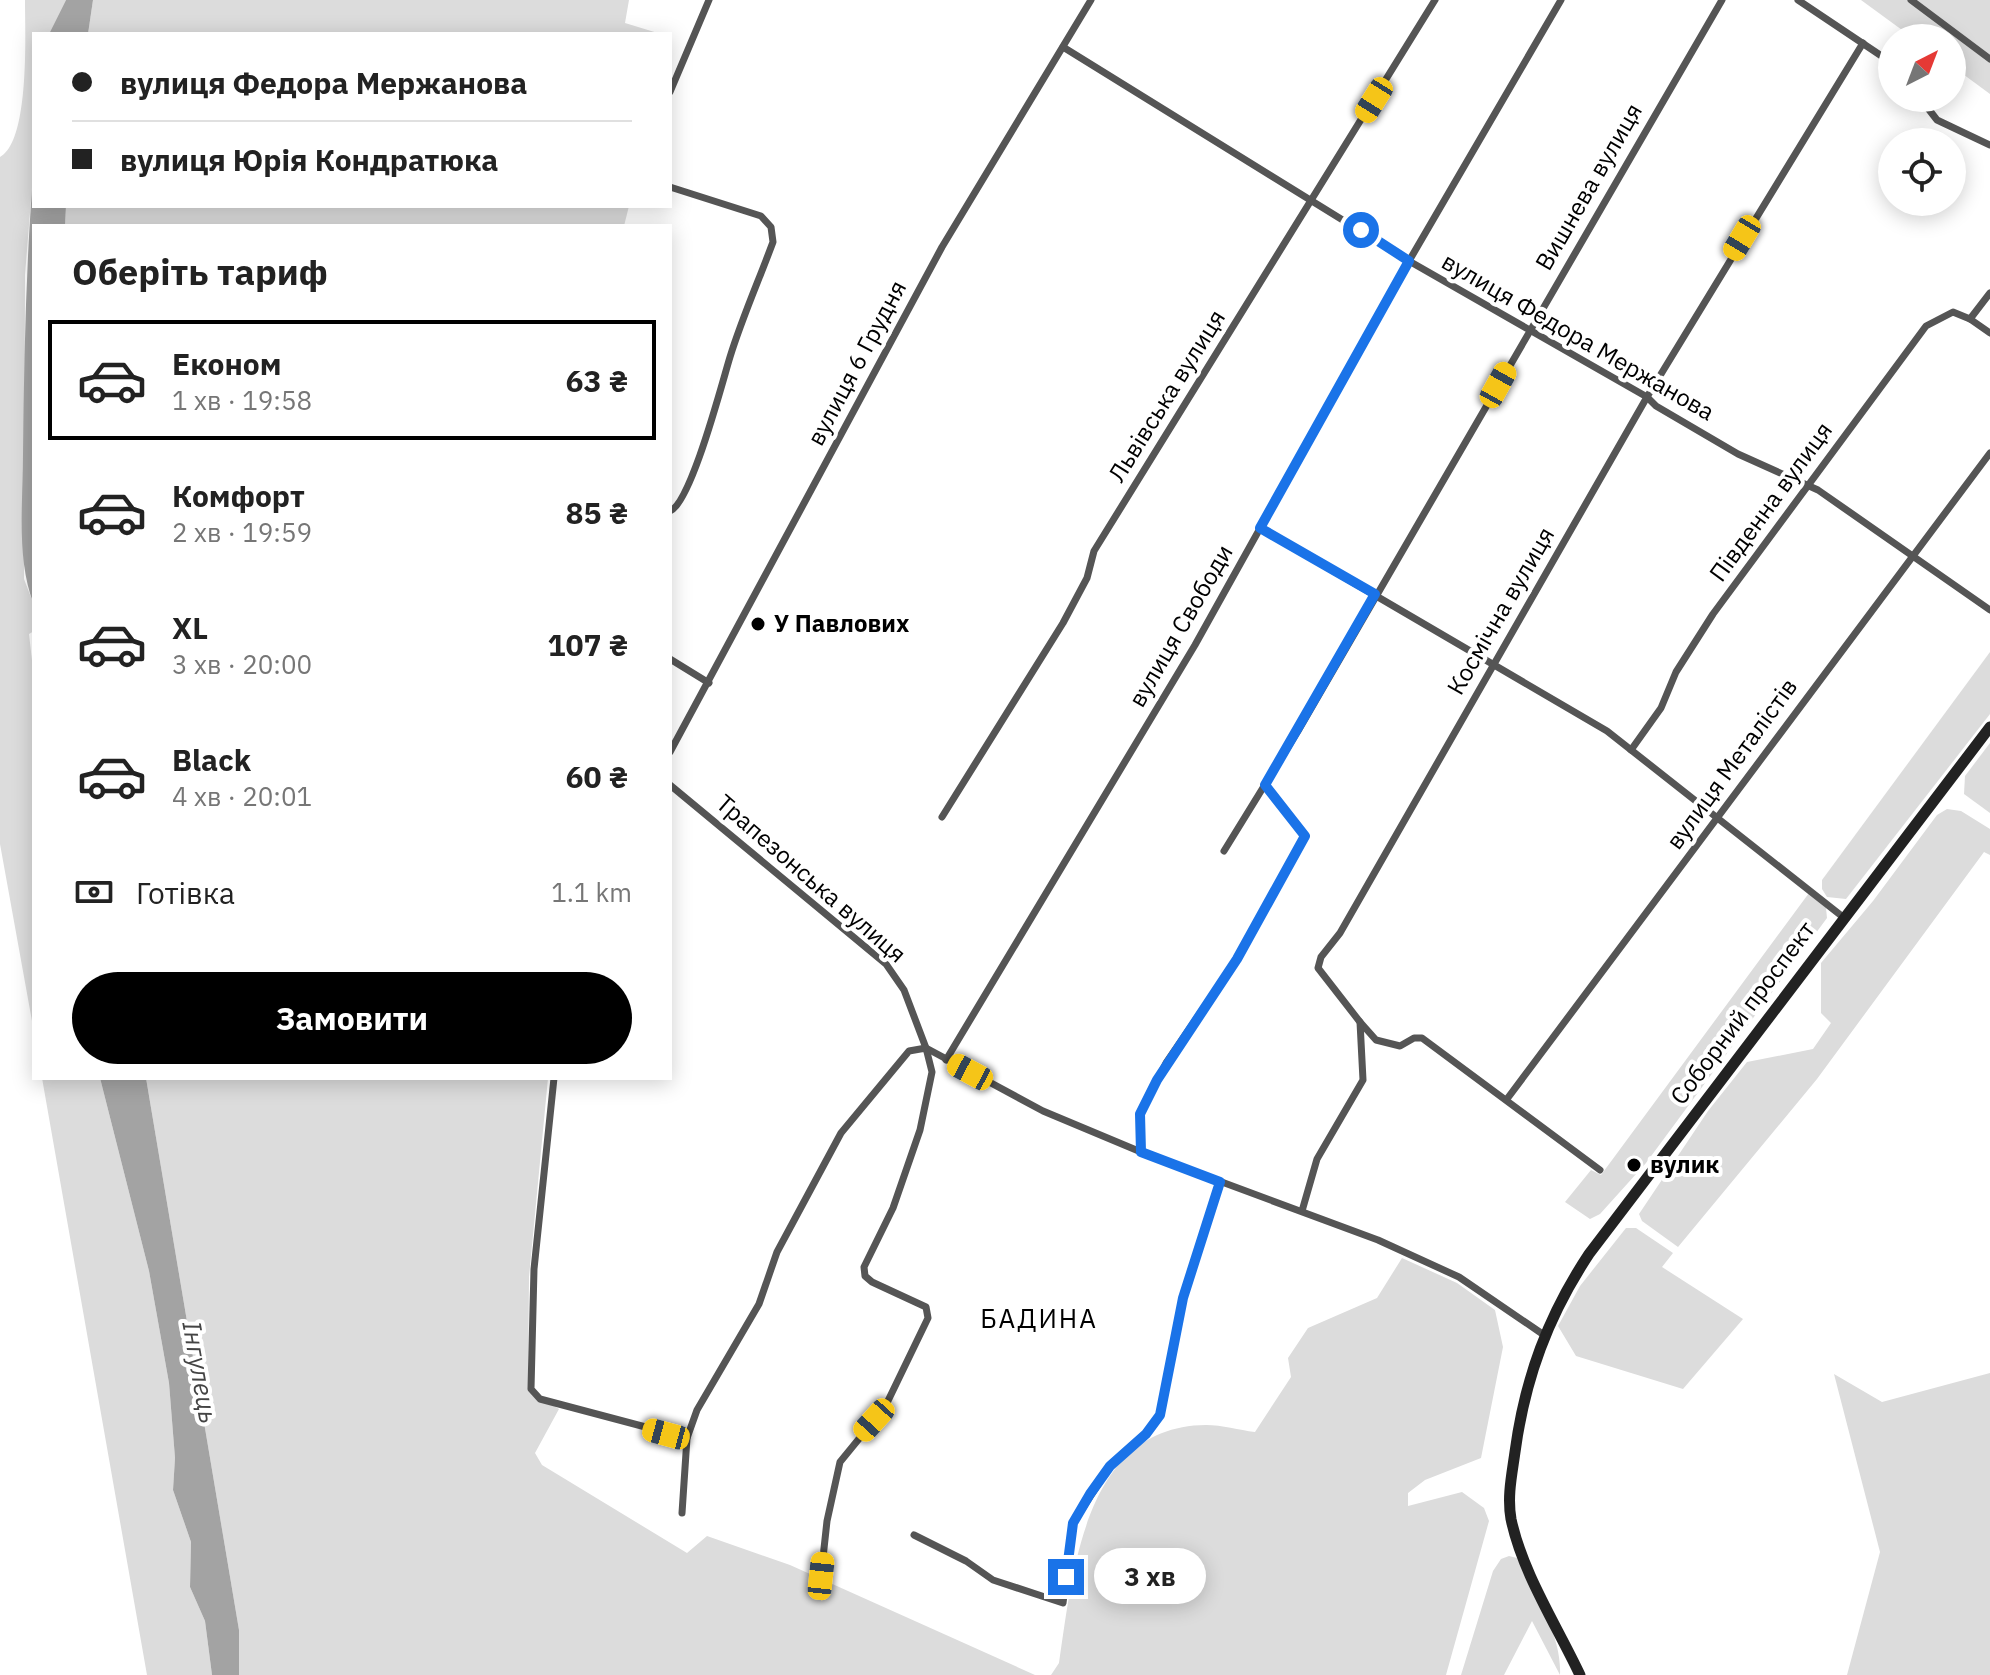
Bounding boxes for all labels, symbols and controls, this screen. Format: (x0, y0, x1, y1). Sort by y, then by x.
north arrow (1878, 24, 1966, 112)
map controls (1878, 24, 1966, 216)
text: вулиця Федора Мержанова (120, 63, 527, 102)
car (1351, 73, 1397, 127)
street label: Вишнева вулиця (1527, 97, 1649, 276)
button: locate (1878, 128, 1966, 216)
text: вулиця Юрія Кондратюка (120, 140, 498, 179)
car (1719, 211, 1765, 265)
route start (1343, 212, 1379, 248)
street label: вулиця Федора Мержанова (1436, 245, 1721, 428)
text: Оберіть тариф (72, 248, 328, 295)
street label: вулиця 6 Грудня (799, 274, 913, 451)
street label: Львівська вулиця (1100, 303, 1232, 488)
icon: car (76, 344, 148, 416)
text: Економ (172, 344, 282, 383)
car (1476, 358, 1520, 412)
text: 63 ₴ (566, 361, 628, 400)
text: 1 хв · 19:58 (172, 383, 312, 417)
street label: Південна вулиця (1701, 415, 1839, 588)
icon: car (76, 476, 148, 548)
text: Комфорт (172, 476, 305, 515)
text: 85 ₴ (566, 493, 628, 532)
text: 2 хв · 19:59 (172, 515, 312, 549)
street label: Космічна вулиця (1439, 521, 1561, 700)
street label: вулиця Свободи (1121, 538, 1240, 713)
place label: У Павлових (774, 607, 910, 639)
icon: car (76, 608, 148, 680)
text: XL (172, 608, 208, 647)
marker: У Павлових (749, 615, 767, 633)
text: 107 ₴ (548, 625, 628, 664)
text: 3 хв · 20:00 (172, 647, 312, 681)
street label: вулиця Металістів (1658, 671, 1804, 855)
icon: car (76, 740, 148, 812)
text: Black (172, 740, 251, 779)
text: 60 ₴ (566, 757, 628, 796)
text: 4 хв · 20:01 (172, 779, 312, 813)
street label: Трапезонська вулиця (710, 787, 913, 970)
icon: cash (72, 870, 116, 914)
text: Готівка (136, 873, 235, 912)
text: 1.1 km (551, 875, 632, 909)
street label: Соборний проспект (1663, 914, 1822, 1111)
button: Замовити (72, 972, 632, 1064)
car (943, 1050, 997, 1094)
place label: вулик (1650, 1148, 1720, 1180)
marker: вулик (1625, 1156, 1643, 1174)
district label: БАДИНА (980, 1301, 1098, 1335)
water label: Інгулець (175, 1318, 227, 1426)
car (849, 1394, 899, 1446)
car (640, 1416, 692, 1452)
callout: 3 хв (1094, 1549, 1206, 1605)
car (807, 1551, 835, 1601)
route end (1048, 1559, 1084, 1595)
text: 3 хв (1124, 1559, 1176, 1593)

